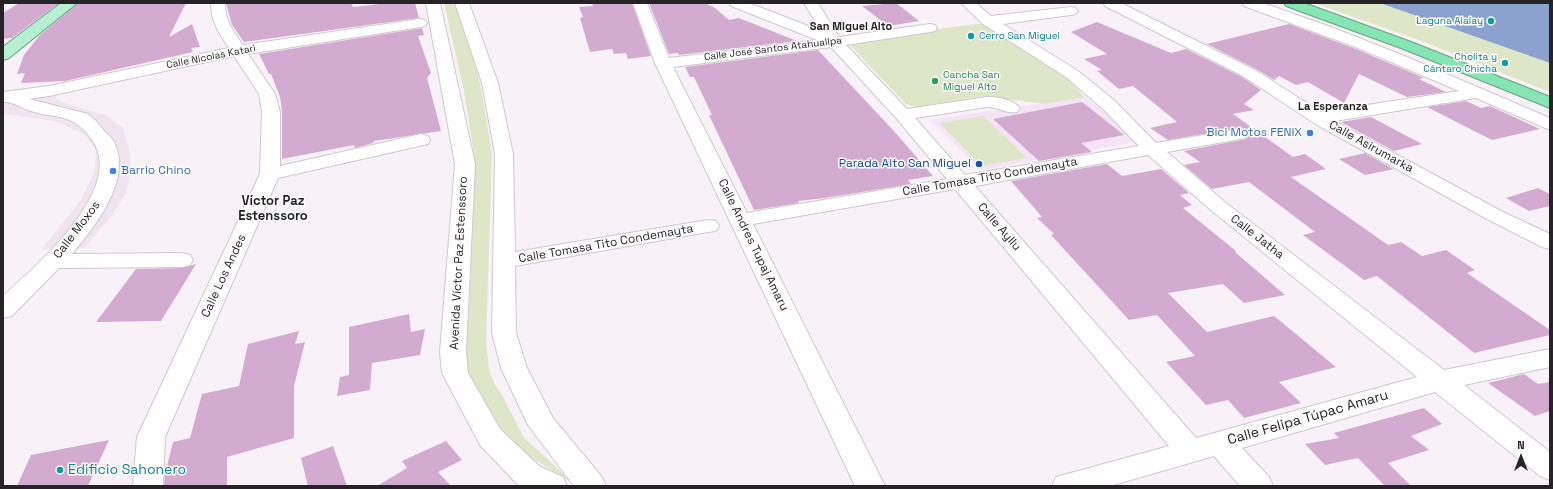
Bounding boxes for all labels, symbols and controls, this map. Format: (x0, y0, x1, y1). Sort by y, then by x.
place label: Laguna Alalay (1416, 15, 1483, 27)
marker: Laguna Alalay (1486, 16, 1496, 26)
district label: San Miguel Alto (810, 20, 892, 34)
place label: Cerro San Miguel (979, 30, 1060, 42)
marker: Cerro San Miguel (966, 31, 976, 41)
street label: Calle José Santos Atahuallpa (703, 35, 843, 63)
street label: Calle Nicolas Katari (165, 42, 257, 72)
place label: Cholita y Cántaro Chicha (1423, 51, 1497, 74)
marker: Cholita y Cántaro Chicha (1500, 58, 1510, 68)
place label: Cancha San Miguel Alto (943, 69, 1000, 92)
marker: Cancha San Miguel Alto (930, 76, 940, 86)
district label: La Esperanza (1298, 100, 1368, 114)
street label: Calle Asirumarka (1326, 118, 1416, 176)
place label: Bici Motos FENIX (1206, 126, 1302, 140)
marker: Bici Motos FENIX (1305, 128, 1315, 138)
street label: Calle Tomasa Tito Condemayta (902, 155, 1078, 199)
place label: Parada Alto San Miguel (839, 157, 971, 171)
marker: Parada Alto San Miguel (974, 159, 984, 169)
place label: Barrio Chino (121, 164, 191, 178)
marker: Barrio Chino (108, 166, 118, 176)
street label: Avenida Víctor Paz Estenssoro (447, 176, 471, 350)
street label: Calle Andres Tupaj Amaru (715, 177, 791, 313)
district label: Víctor Paz Estenssoro (238, 193, 308, 224)
street label: Calle Moxos (51, 198, 103, 262)
street label: Calle Ayllu (974, 200, 1024, 254)
street label: Calle Jatha (1227, 212, 1287, 262)
street label: Calle Tomasa Tito Condemayta (518, 222, 694, 266)
street label: Calle Los Andes (198, 232, 250, 320)
street label: Calle Felipa Túpac Amaru (1226, 387, 1390, 449)
north arrow (1501, 437, 1541, 477)
text: N (1517, 438, 1525, 452)
place label: Edificio Sahonero (68, 462, 186, 478)
marker: Edificio Sahonero (55, 465, 65, 475)

